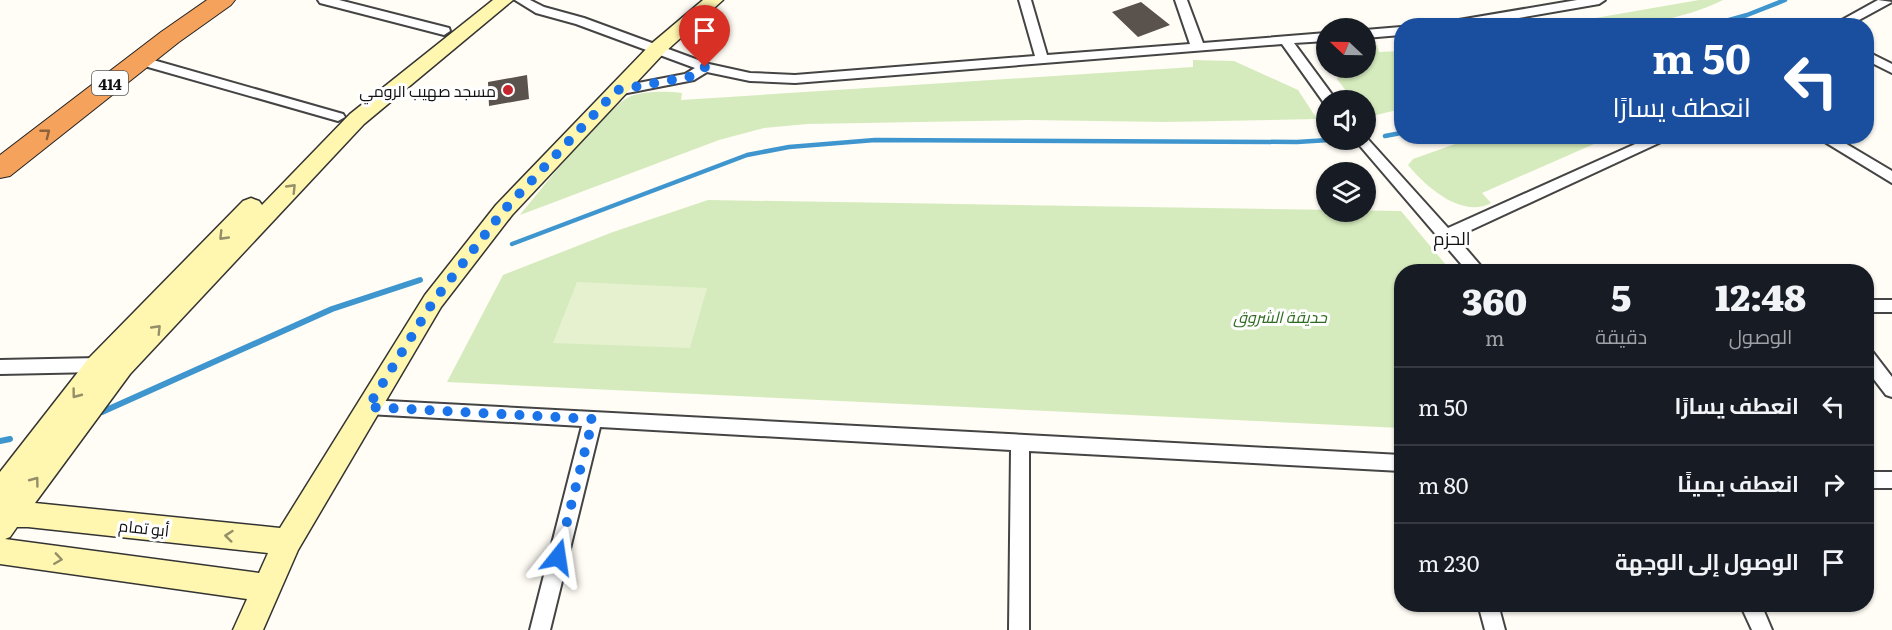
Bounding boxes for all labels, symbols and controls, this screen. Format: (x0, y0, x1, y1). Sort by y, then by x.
pin (679, 5, 730, 67)
icon: arrive (688, 14, 721, 47)
north arrow (1316, 18, 1376, 78)
map controls (1316, 18, 1376, 222)
text: 50 m (1652, 25, 1751, 87)
icon: left (1772, 42, 1850, 120)
road number: 414 (92, 71, 128, 95)
place label: مسجد صهيب الرومي (359, 78, 496, 105)
marker: مسجد صهيب الرومي (501, 83, 515, 97)
text: انعطف يسارًا (1612, 85, 1751, 125)
button: sound (1316, 90, 1376, 150)
one-way arrow (39, 129, 50, 140)
button: layers (1316, 162, 1376, 222)
one-way arrow (284, 184, 295, 195)
district label: الحزم (1433, 224, 1471, 251)
one-way arrow (219, 229, 230, 240)
text: 5 (1611, 269, 1631, 322)
text: 12:48 (1715, 269, 1806, 322)
text: 360 (1462, 273, 1527, 326)
park label: حديقة الشروق (1233, 304, 1328, 328)
text: دقيقة (1595, 320, 1647, 350)
text: الوصول (1729, 320, 1792, 350)
text: m (1485, 322, 1504, 352)
one-way arrow (150, 326, 161, 336)
one-way arrow (72, 387, 83, 398)
text: انعطف يسارًا (1675, 388, 1799, 421)
text: 50 m (1418, 390, 1468, 423)
icon: left (1817, 390, 1850, 423)
text: انعطف يمينًا (1677, 466, 1799, 499)
text: 80 m (1418, 468, 1469, 501)
icon: right (1817, 468, 1850, 501)
one-way arrow (27, 476, 38, 487)
street label: أبو تمام (117, 512, 171, 543)
position arrow (526, 525, 590, 589)
one-way arrow (225, 530, 234, 543)
text: الوصول إلى الوجهة (1615, 544, 1799, 577)
text: 230 m (1418, 546, 1480, 579)
icon: arrive (1817, 546, 1850, 579)
one-way arrow (53, 552, 63, 564)

